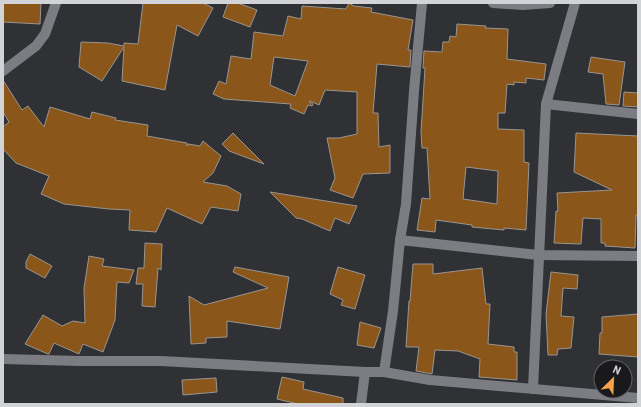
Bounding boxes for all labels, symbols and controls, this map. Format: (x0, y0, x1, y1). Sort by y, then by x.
north arrow (593, 359, 633, 399)
text: N (611, 362, 623, 377)

